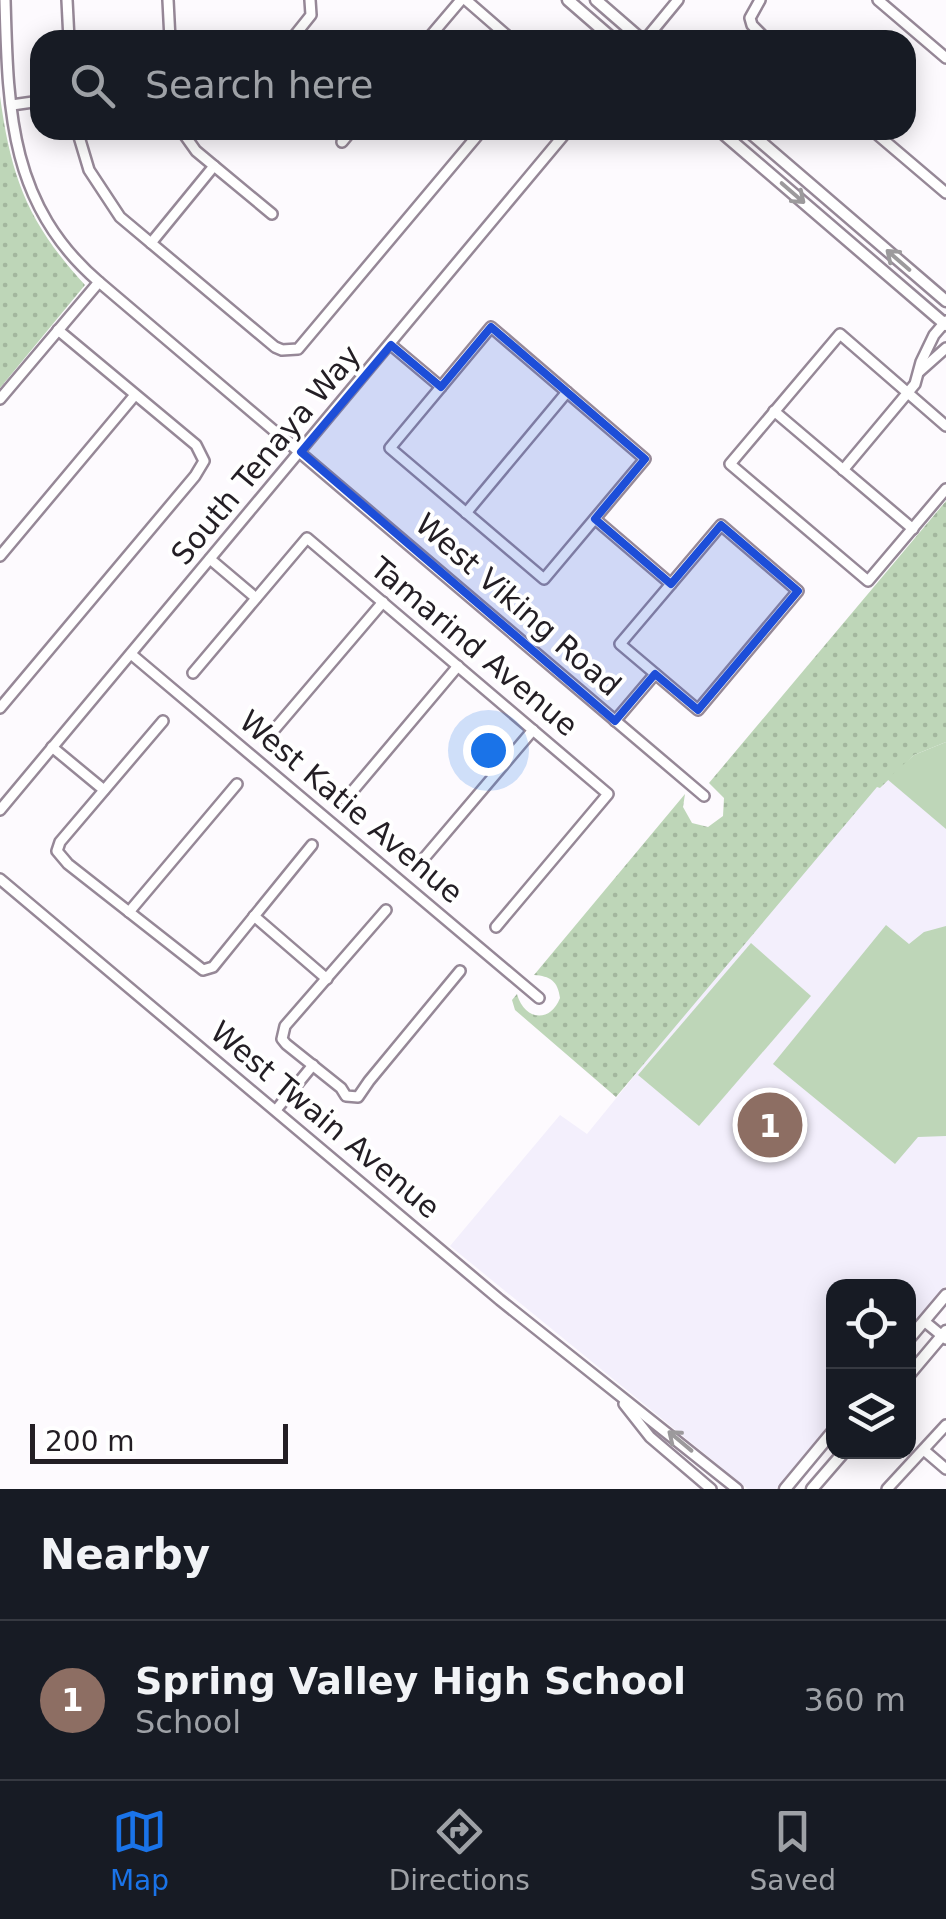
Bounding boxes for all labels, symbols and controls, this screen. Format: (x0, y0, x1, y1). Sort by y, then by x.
search box (30, 30, 916, 140)
icon: search (65, 58, 120, 113)
text: Search here (145, 63, 373, 107)
one-way arrow (779, 182, 805, 204)
one-way arrow (886, 249, 912, 271)
street label: South Tenaya Way (164, 338, 368, 571)
street label: West Viking Road (409, 506, 628, 703)
street label: Tamarind Avenue (363, 549, 585, 743)
street label: West Katie Avenue (233, 703, 470, 910)
your location (463, 725, 514, 776)
street label: West Twain Avenue (204, 1014, 447, 1226)
pin: 1 (738, 1088, 802, 1162)
map controls (826, 1279, 916, 1459)
button: locate (826, 1279, 916, 1369)
button: layers (826, 1369, 916, 1459)
scale bar (30, 1419, 288, 1464)
text: 200 m (45, 1425, 135, 1458)
one-way arrow (668, 1430, 693, 1453)
text: Nearby (40, 1530, 210, 1579)
text: Spring Valley High School (135, 1659, 686, 1703)
text: 1 (61, 1681, 84, 1719)
text: 360 m (804, 1681, 906, 1719)
text: School (135, 1703, 241, 1741)
tab: Map (110, 1804, 169, 1897)
tab: Directions (389, 1804, 530, 1897)
tab: Saved (750, 1804, 836, 1897)

